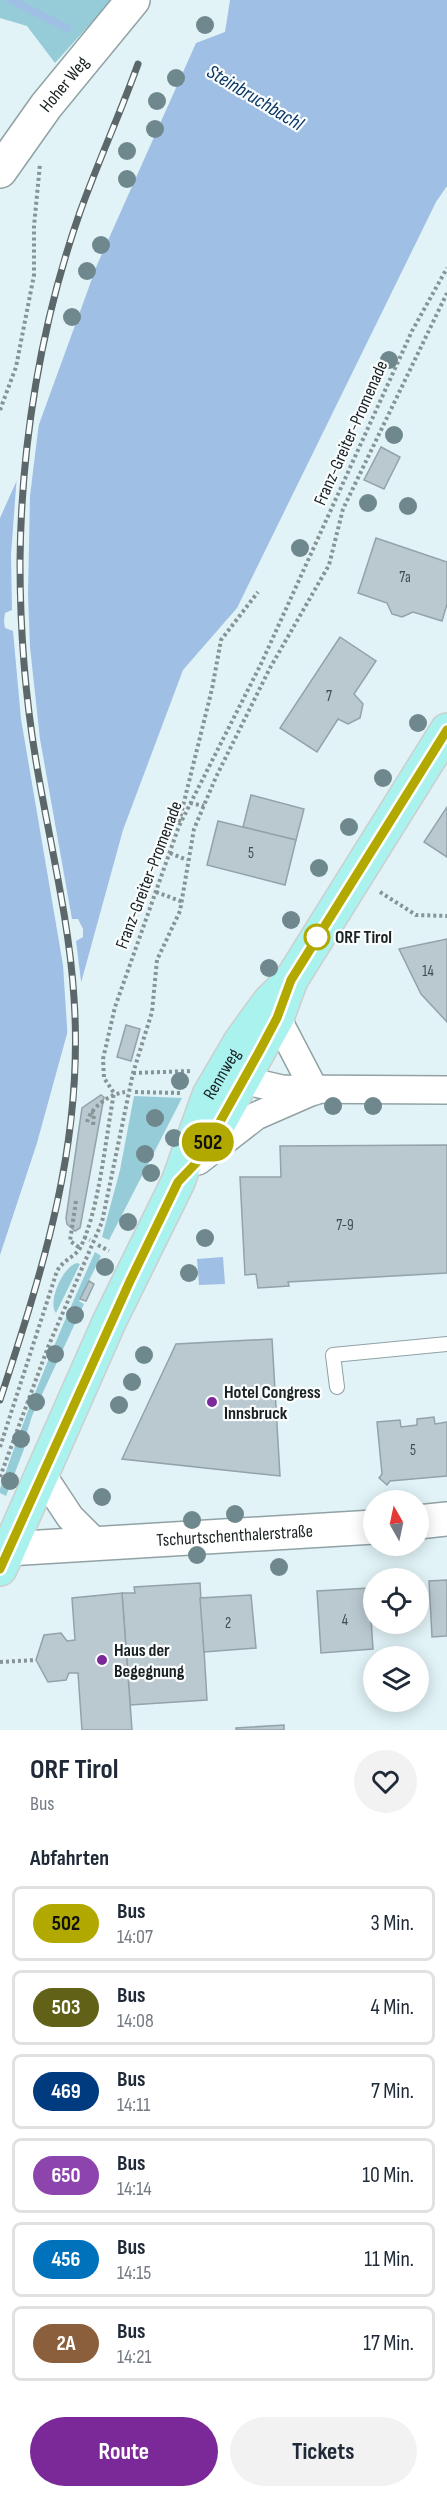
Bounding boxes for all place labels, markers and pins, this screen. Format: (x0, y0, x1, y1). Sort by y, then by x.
marker: ORF Tirol (304, 924, 330, 950)
place label: ORF Tirol (335, 927, 392, 948)
place label: Hotel Congress Innsbruck (224, 1382, 321, 1424)
marker: Hotel Congress Innsbruck (205, 1395, 219, 1409)
place label: Haus der Begegnung (114, 1640, 185, 1682)
marker: Haus der Begegnung (95, 1653, 109, 1667)

